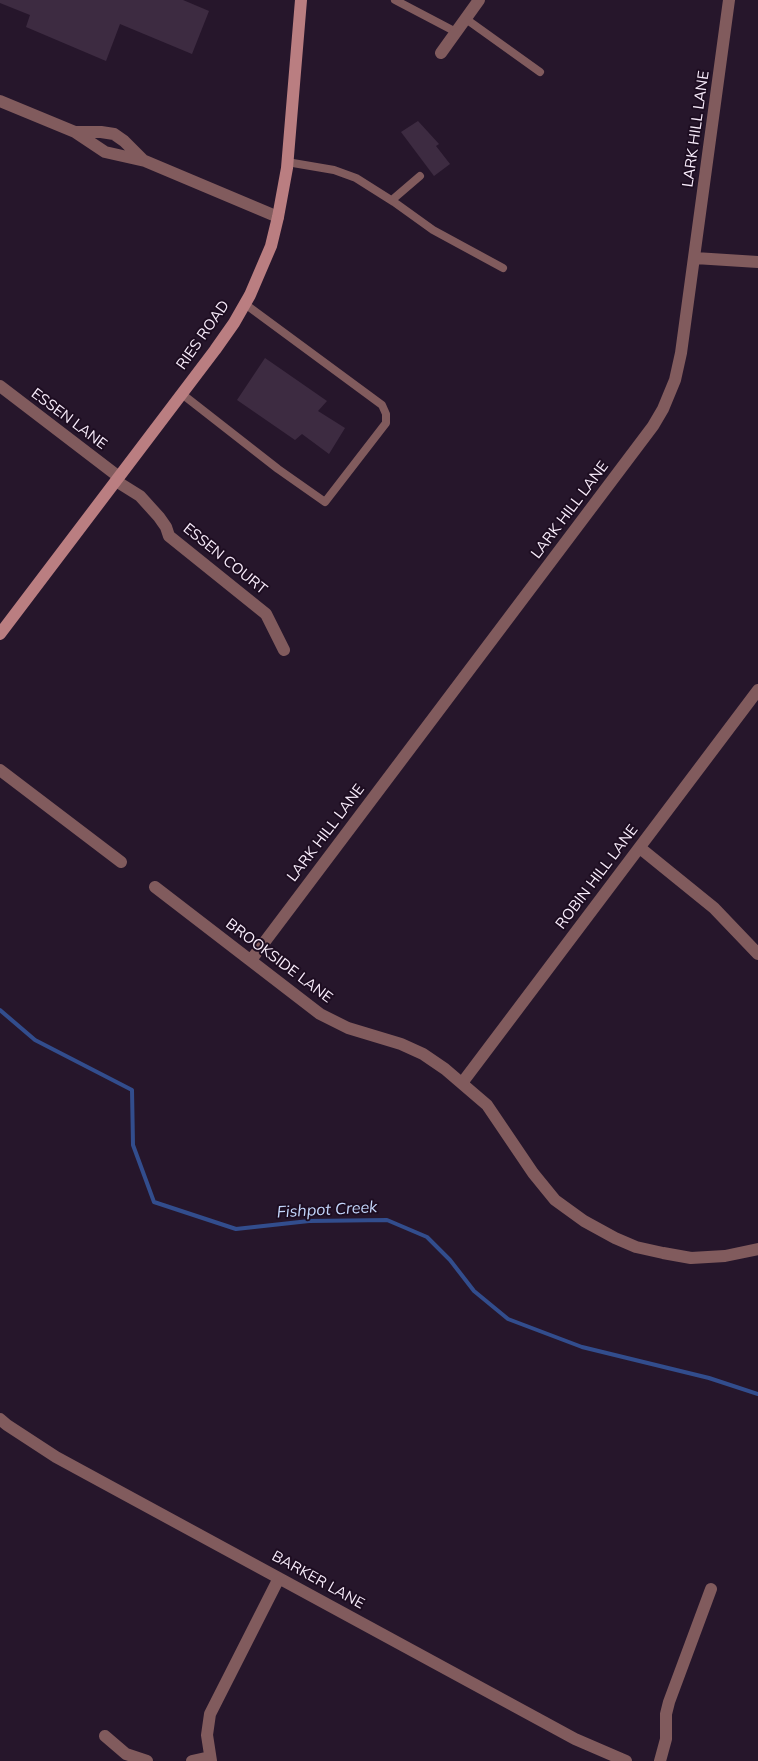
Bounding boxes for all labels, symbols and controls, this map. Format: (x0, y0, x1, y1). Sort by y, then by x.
street label: LARK HILL LANE (679, 70, 713, 188)
street label: RIES ROAD (173, 297, 233, 373)
street label: ESSEN LANE (28, 385, 110, 453)
street label: LARK HILL LANE (528, 458, 612, 562)
street label: ESSEN COURT (179, 520, 271, 598)
street label: LARK HILL LANE (284, 781, 368, 885)
street label: ROBIN HILL LANE (552, 821, 642, 933)
street label: BROOKSIDE LANE (222, 915, 336, 1007)
water label: Fishpot Creek (276, 1198, 378, 1222)
street label: BARKER LANE (269, 1547, 367, 1613)

